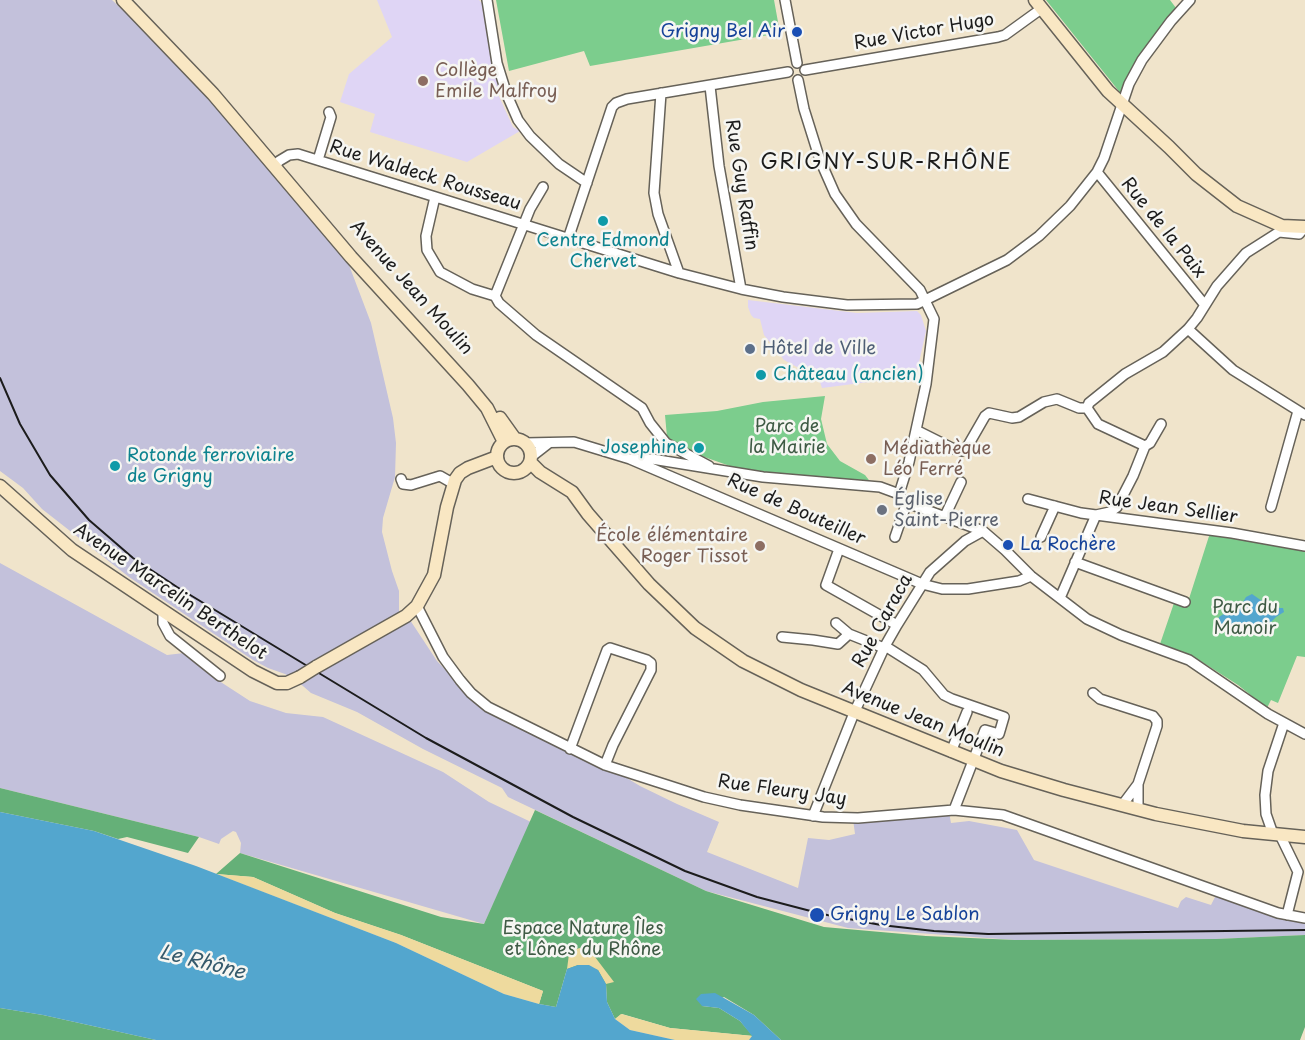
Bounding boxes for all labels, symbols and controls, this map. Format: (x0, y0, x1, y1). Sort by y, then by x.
street label: Rue Victor Hugo (852, 9, 996, 55)
place label: Grigny Bel Air (660, 21, 785, 43)
marker: Grigny Bel Air (790, 25, 804, 39)
place label: Collège Emile Malfroy (435, 60, 557, 103)
marker: Collège Emile Malfroy (416, 74, 430, 88)
street label: Rue Guy Raffin (720, 118, 762, 252)
street label: Rue Waldeck Rousseau (327, 137, 523, 215)
district label: GRIGNY-SUR-RHÔNE (761, 150, 1011, 176)
street label: Rue de la Paix (1116, 174, 1210, 282)
marker: Centre Edmond Chervet (596, 214, 610, 228)
street label: Avenue Jean Moulin (345, 216, 477, 360)
place label: Centre Edmond Chervet (536, 230, 670, 272)
place label: Hôtel de Ville (762, 338, 876, 360)
marker: Hôtel de Ville (743, 342, 757, 356)
place label: Château (ancien) (773, 364, 924, 386)
marker: Château (ancien) (754, 368, 768, 382)
park label: Parc de la Mairie (748, 416, 826, 458)
place label: Josephine (600, 437, 687, 459)
place label: Médiathèque Léo Ferré (883, 438, 991, 480)
marker: Josephine (692, 441, 706, 455)
place label: Rotonde ferroviaire de Grigny (127, 445, 294, 488)
marker: Médiathèque Léo Ferré (864, 452, 878, 466)
marker: Rotonde ferroviaire de Grigny (108, 459, 122, 473)
street label: Rue de Bouteiller (724, 470, 868, 550)
street label: Rue Jean Sellier (1097, 488, 1239, 528)
place label: Église Saint-Pierre (894, 489, 999, 532)
marker: Église Saint-Pierre (875, 503, 889, 517)
street label: Avenue Marcelin Berthelot (69, 519, 271, 665)
place label: École élémentaire Roger Tissot (596, 525, 748, 568)
place label: La Rochère (1020, 534, 1116, 556)
marker: La Rochère (1001, 538, 1015, 552)
marker: École élémentaire Roger Tissot (753, 539, 767, 553)
street label: Rue Caraca (848, 570, 918, 672)
park label: Parc du Manoir (1212, 597, 1278, 640)
street label: Avenue Jean Moulin (839, 677, 1007, 763)
street label: Rue Fleury Jay (716, 771, 848, 811)
place label: Grigny Le Sablon (830, 904, 979, 926)
marker: Grigny Le Sablon (808, 906, 826, 924)
park label: Espace Nature Îles et Lônes du Rhône (502, 918, 664, 960)
water label: Le Rhône (157, 941, 247, 985)

